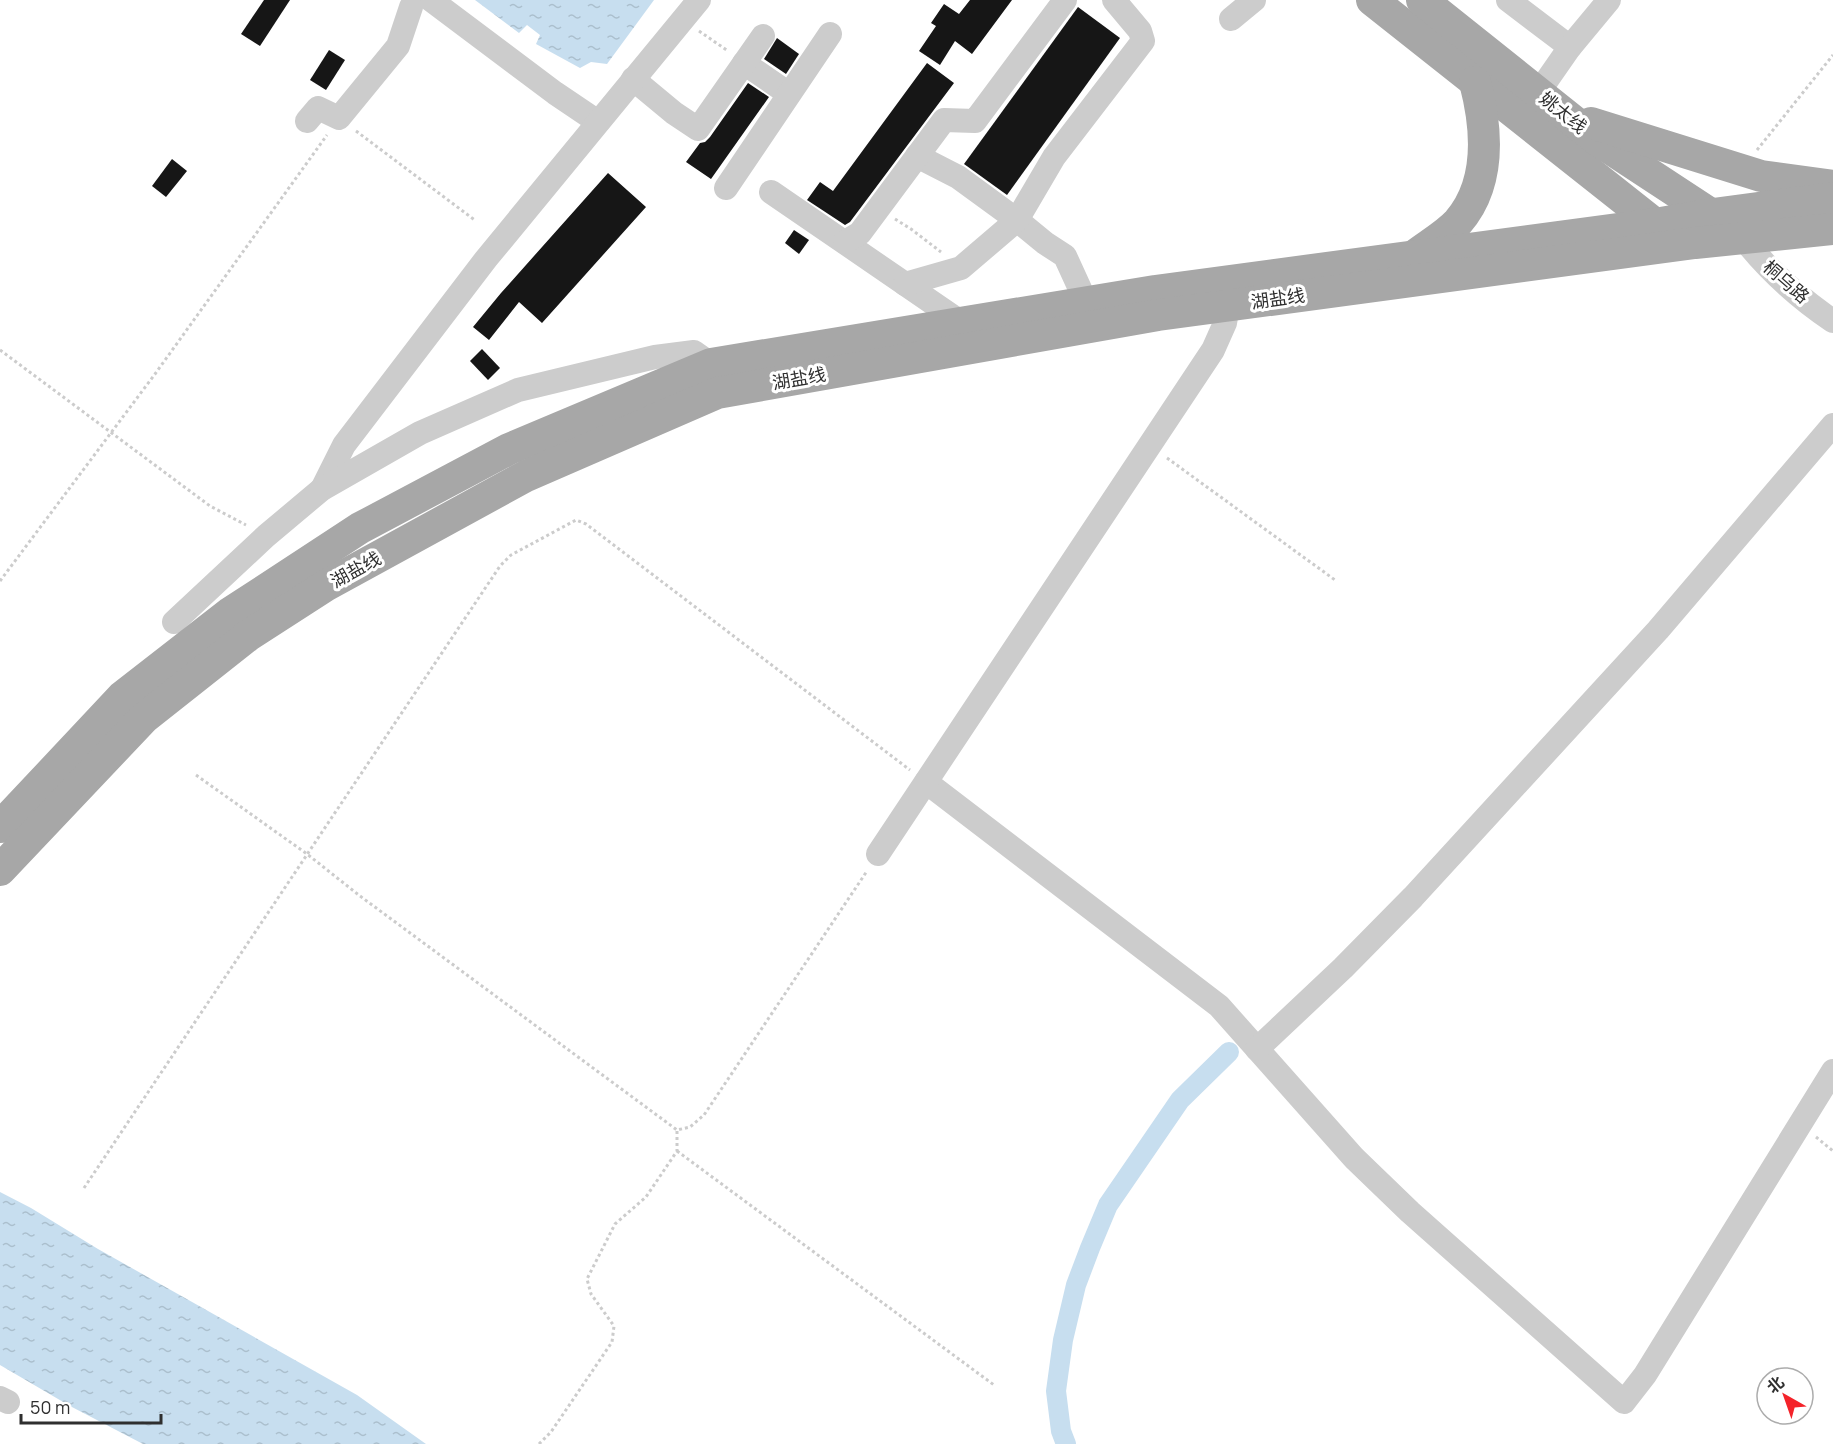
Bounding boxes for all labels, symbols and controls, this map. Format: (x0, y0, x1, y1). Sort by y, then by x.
street label: 姚太线 (1535, 86, 1592, 139)
street label: 桐乌路 (1758, 254, 1815, 308)
street label: 湖盐线 (1249, 282, 1306, 314)
street label: 湖盐线 (770, 362, 827, 395)
street label: 湖盐线 (326, 546, 385, 593)
north arrow (1755, 1366, 1815, 1426)
text: 北 (1762, 1371, 1789, 1398)
scale bar (21, 1387, 160, 1425)
text: 50 m (30, 1395, 70, 1419)

